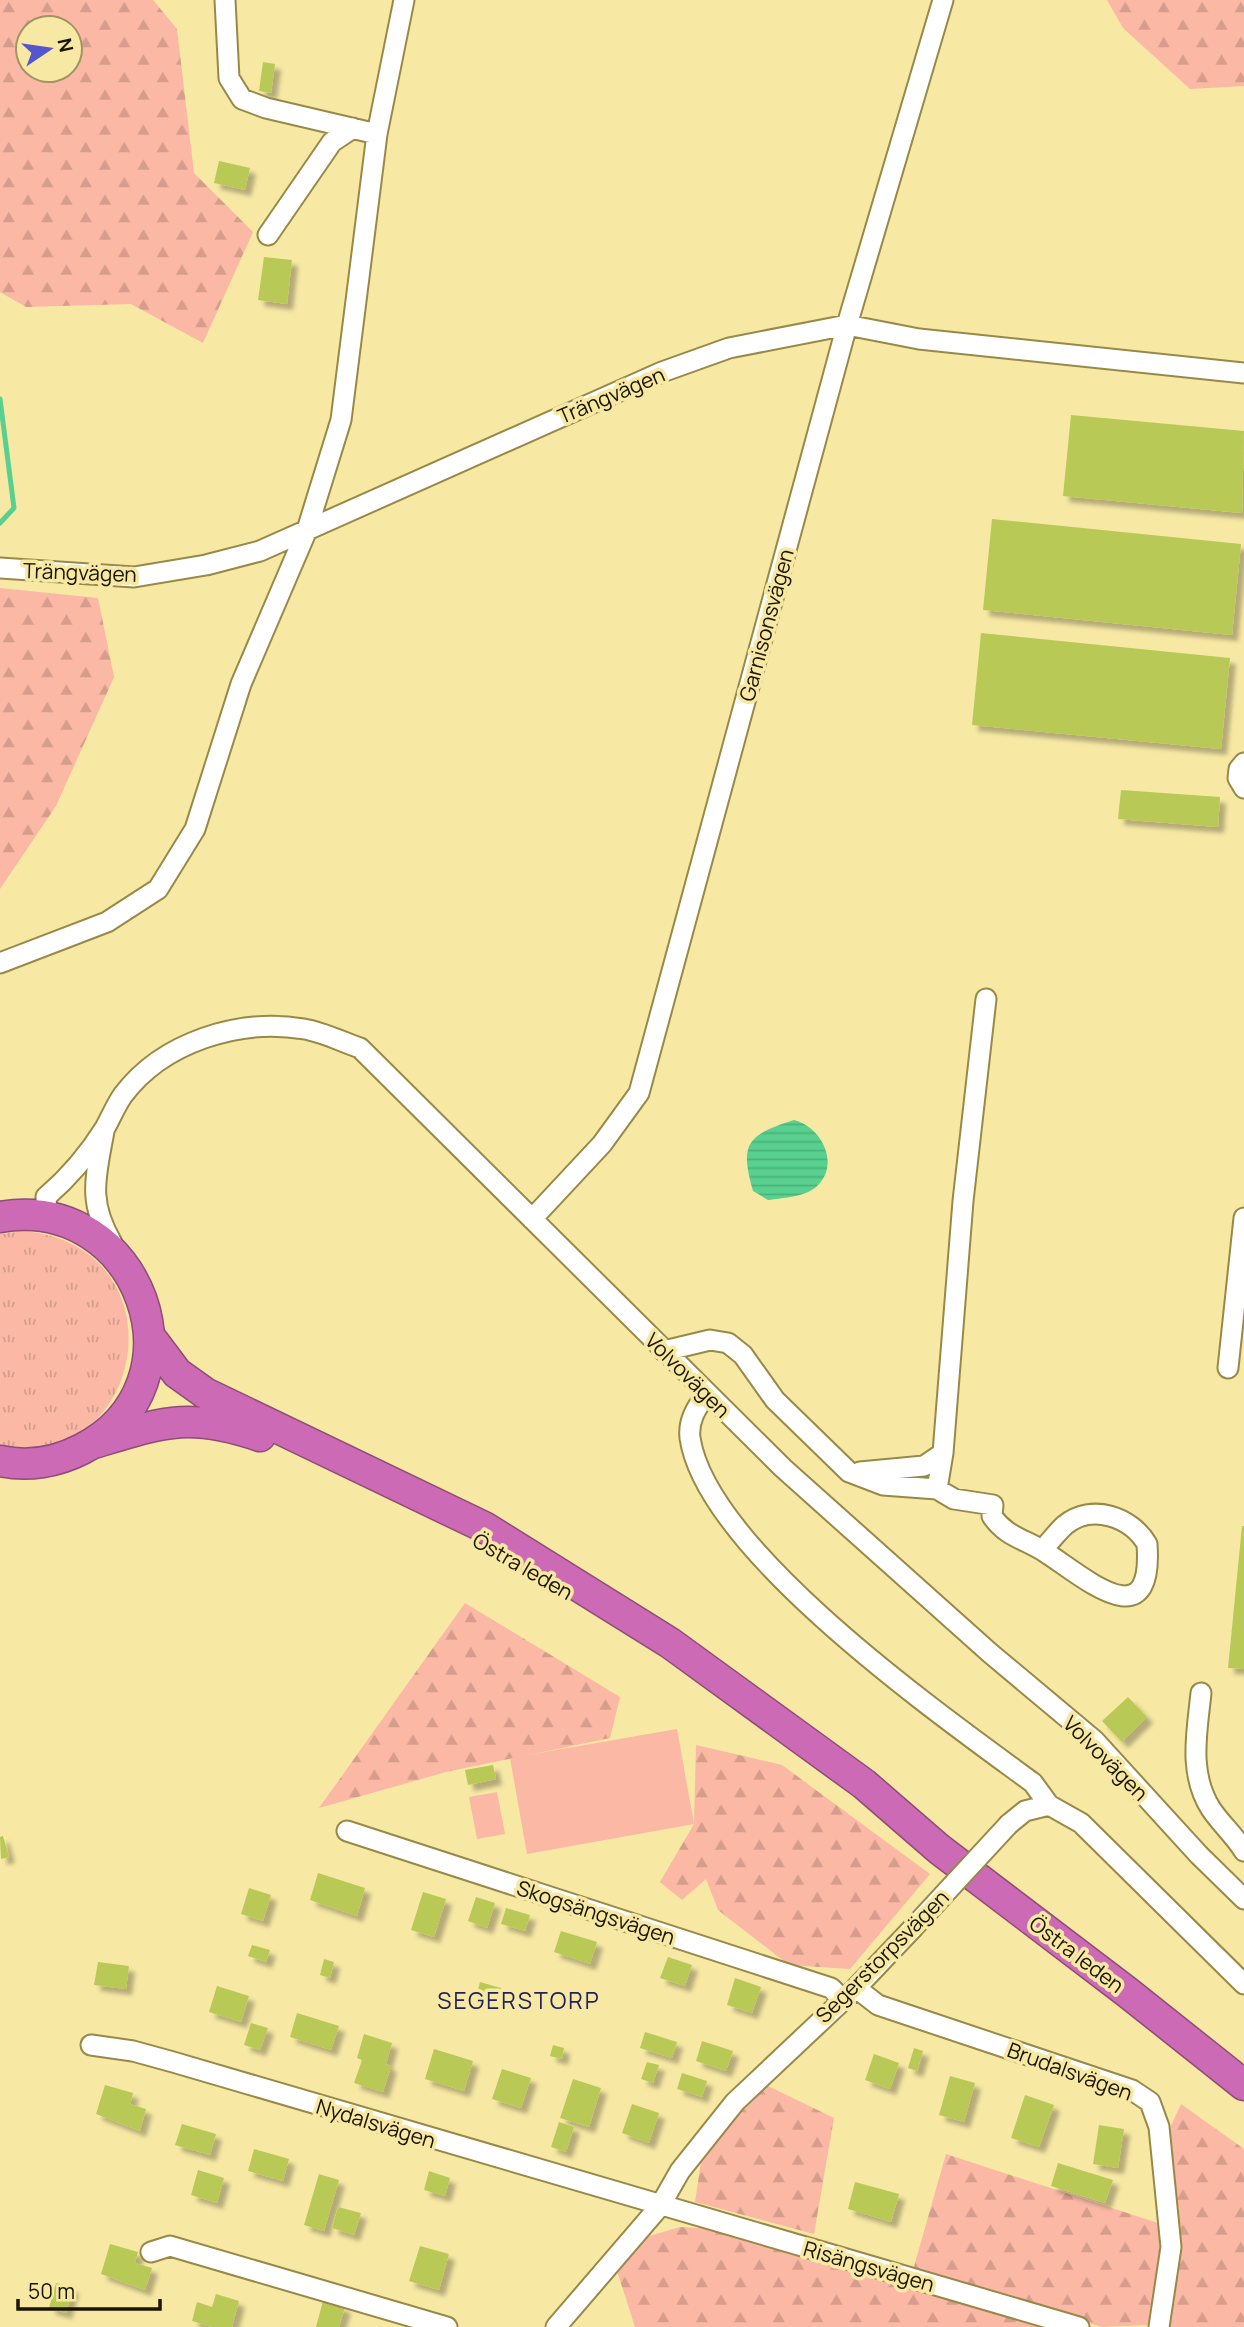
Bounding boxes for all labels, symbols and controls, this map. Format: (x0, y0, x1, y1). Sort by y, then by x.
north arrow (14, 14, 84, 84)
text: N (51, 36, 80, 55)
street label: Trängvägen (553, 360, 669, 430)
street label: Garnisonsvägen (732, 546, 800, 704)
street label: Trängvägen (23, 556, 137, 588)
street label: Volvovägen (639, 1326, 737, 1424)
street label: Östra leden (468, 1526, 578, 1606)
street label: Volvovägen (1057, 1709, 1155, 1807)
street label: Skogsängsvägen (513, 1873, 679, 1951)
street label: Segerstorpsvägen (809, 1883, 955, 2029)
street label: Östra leden (1024, 1909, 1130, 1999)
district label: SEGERSTORP (437, 1984, 601, 2016)
street label: Brudalsvägen (1004, 2035, 1136, 2107)
street label: Nydalsvägen (313, 2092, 439, 2154)
street label: Risängsvägen (800, 2234, 938, 2298)
scale bar (18, 2268, 159, 2312)
text: 50 m (28, 2277, 75, 2305)

